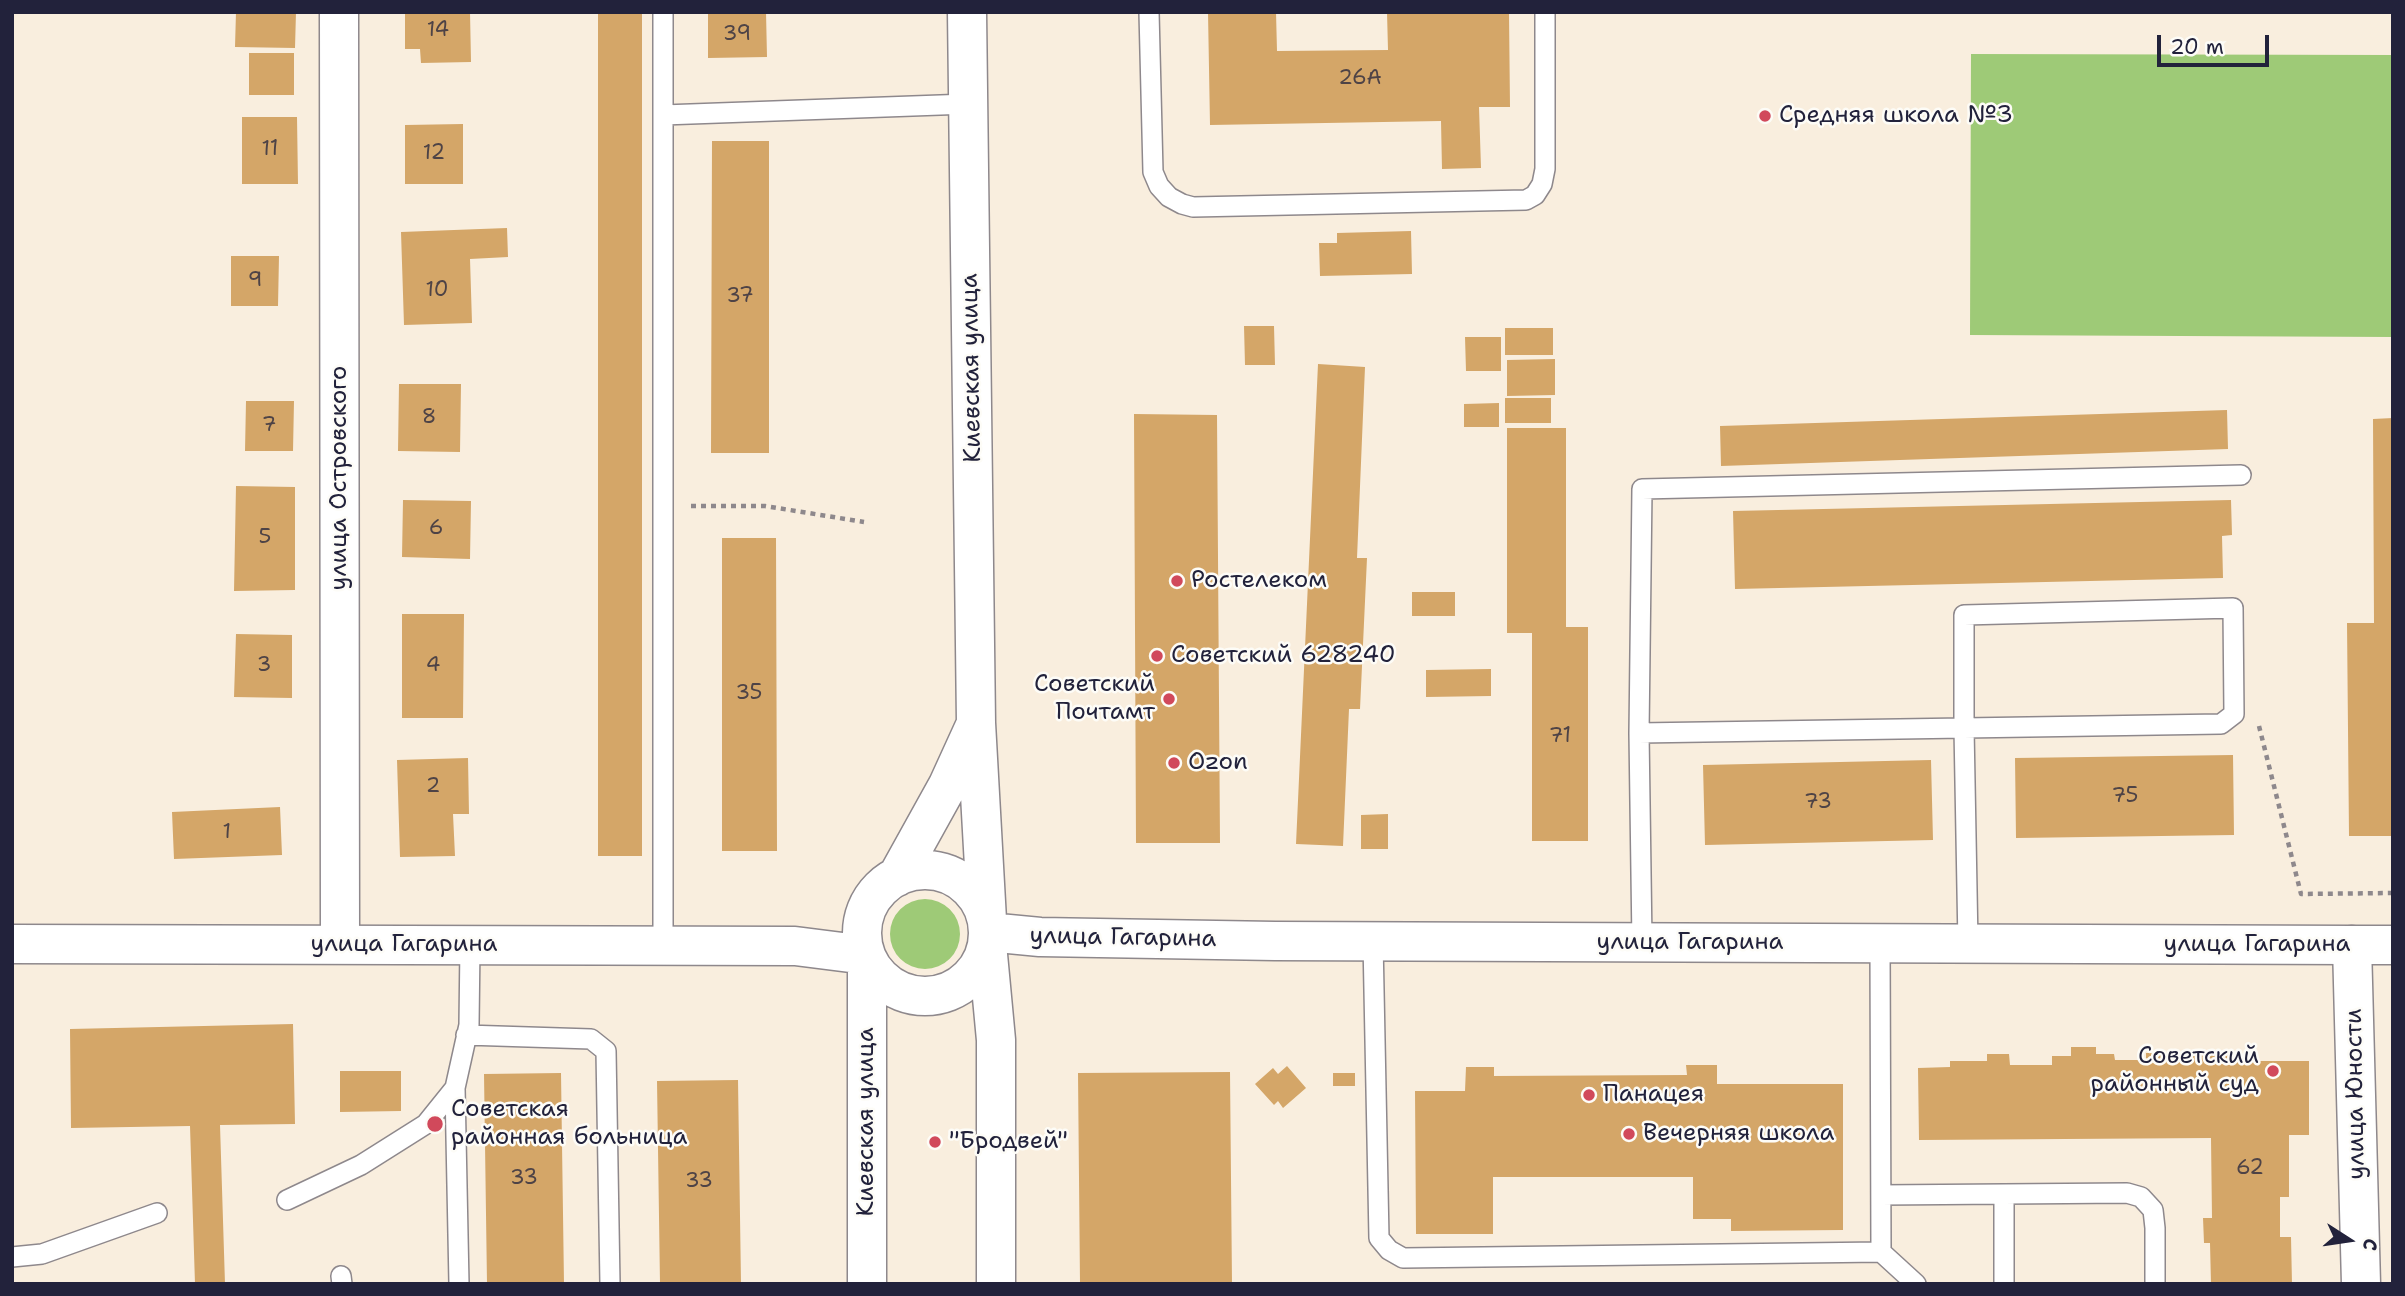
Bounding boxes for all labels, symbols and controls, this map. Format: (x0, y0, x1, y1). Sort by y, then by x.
house number: 14 (427, 18, 449, 44)
scale bar (2160, 21, 2272, 65)
house number: 39 (723, 22, 751, 48)
text: 20 m (2170, 33, 2224, 61)
house number: 26А (1338, 66, 1382, 92)
place label: Средняя школа №3 (1779, 102, 2013, 130)
marker: Средняя школа №3 (1757, 108, 1773, 124)
house number: 11 (262, 137, 278, 163)
house number: 12 (423, 141, 445, 167)
house number: 9 (248, 268, 262, 294)
street label: Киевская улица (956, 273, 988, 463)
house number: 10 (426, 278, 448, 304)
house number: 37 (726, 284, 754, 310)
street label: улица Островского (326, 366, 354, 590)
house number: 8 (422, 405, 436, 431)
house number: 7 (262, 413, 276, 439)
house number: 6 (429, 516, 443, 542)
house number: 5 (259, 525, 271, 551)
place label: Ростелеком (1191, 567, 1327, 595)
marker: Ростелеком (1169, 573, 1185, 589)
place label: Советский 628240 (1171, 642, 1396, 670)
marker: Советский 628240 (1149, 648, 1165, 664)
house number: 3 (257, 653, 271, 679)
house number: 4 (426, 653, 440, 679)
place label: Советский Почтамт (1034, 671, 1155, 727)
house number: 35 (736, 681, 762, 707)
marker: Советский Почтамт (1161, 691, 1177, 707)
house number: 71 (1549, 724, 1571, 750)
place label: Ozon (1188, 749, 1248, 777)
marker: Ozon (1166, 755, 1182, 771)
house number: 2 (426, 774, 440, 800)
house number: 75 (2112, 784, 2138, 810)
house number: 73 (1804, 790, 1832, 816)
house number: 1 (223, 820, 231, 846)
street label: улица Гагарина (1029, 922, 1217, 954)
street label: улица Гагарина (1597, 929, 1783, 957)
street label: улица Гагарина (311, 931, 497, 959)
street label: улица Гагарина (2164, 931, 2350, 959)
street label: улица Юности (2340, 1008, 2372, 1180)
street label: Киевская улица (853, 1027, 881, 1217)
place label: Советский районный суд (2091, 1043, 2259, 1099)
marker: Советский районный суд (2265, 1063, 2281, 1079)
place label: Панацея (1603, 1081, 1704, 1109)
marker: Панацея (1581, 1087, 1597, 1103)
place label: Советская районная больница (451, 1096, 687, 1152)
marker: Советская районная больница (425, 1114, 445, 1134)
place label: Вечерняя школа (1643, 1120, 1834, 1148)
marker: Вечерняя школа (1621, 1126, 1637, 1142)
place label: "Бродвей" (949, 1128, 1068, 1156)
marker: "Бродвей" (927, 1134, 943, 1150)
house number: 62 (2236, 1156, 2264, 1182)
house number: 33 (510, 1166, 538, 1192)
house number: 33 (685, 1169, 713, 1195)
north arrow (2314, 1205, 2384, 1275)
text: С (2357, 1236, 2383, 1253)

